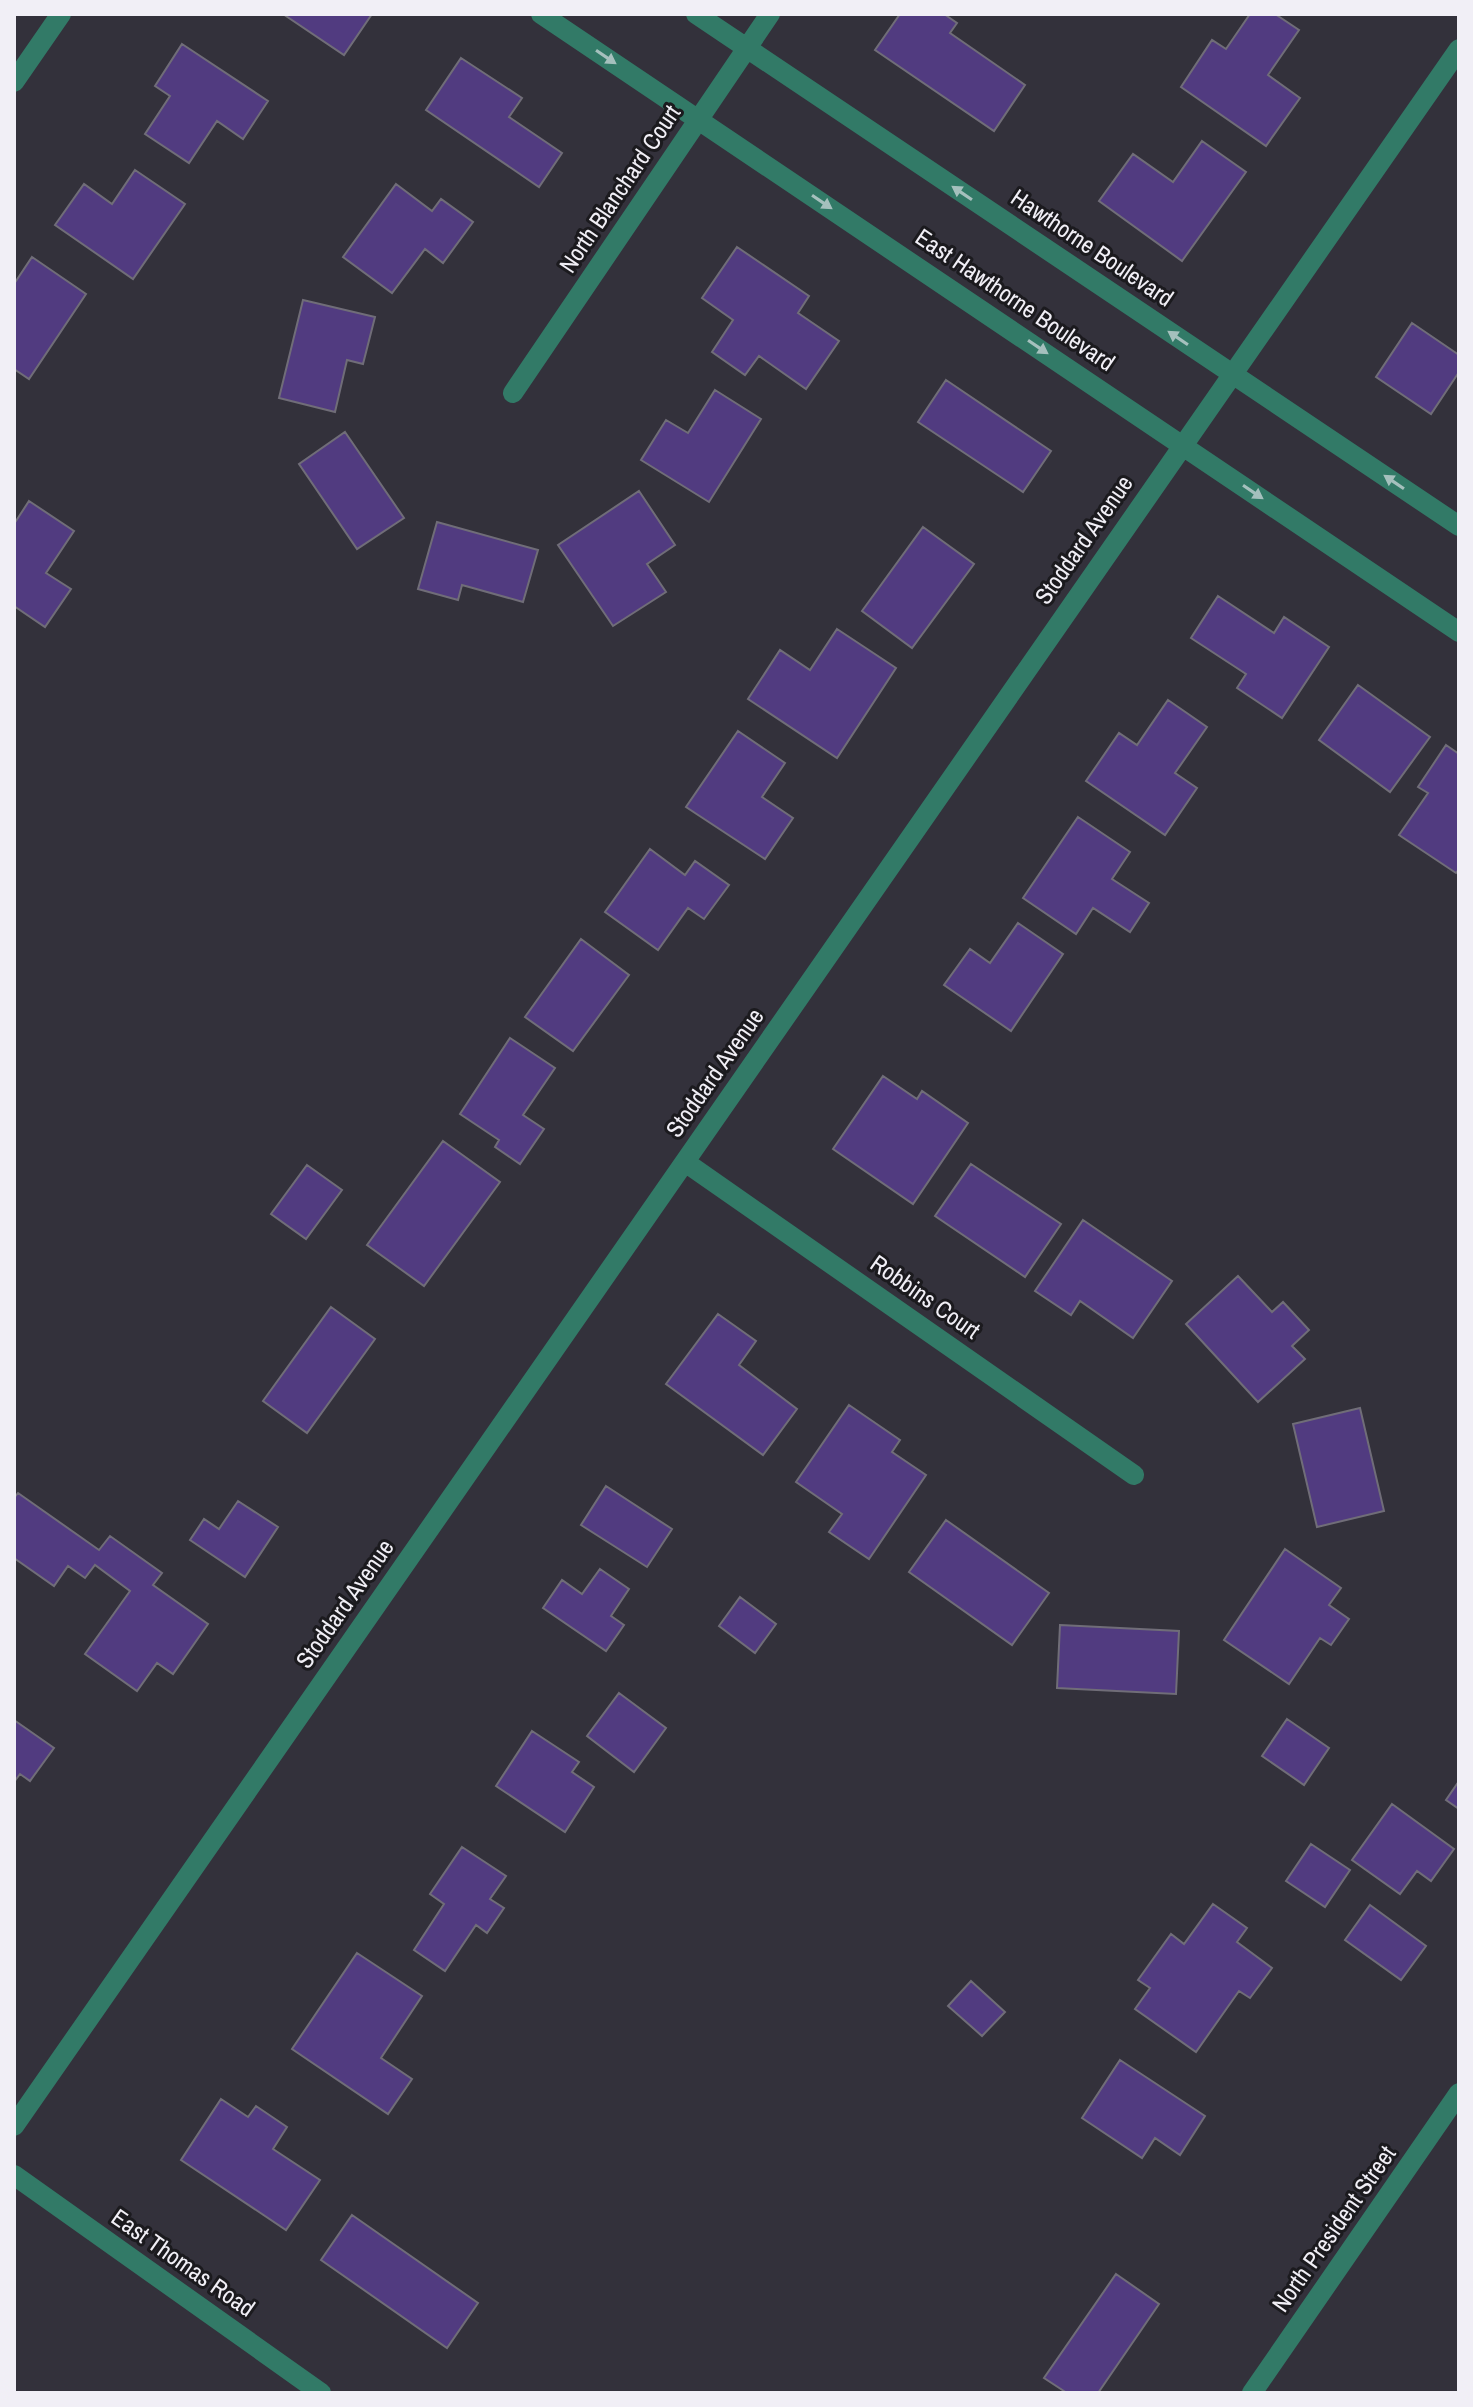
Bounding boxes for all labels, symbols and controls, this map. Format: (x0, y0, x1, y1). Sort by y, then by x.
one-way arrow (595, 50, 616, 65)
street label: North Blanchard Court (551, 98, 687, 279)
street label: Hawthorne Boulevard (1005, 181, 1180, 313)
one-way arrow (952, 186, 973, 201)
one-way arrow (811, 194, 832, 209)
street label: East Hawthorne Boulevard (910, 220, 1122, 378)
one-way arrow (1167, 331, 1189, 345)
one-way arrow (1027, 339, 1048, 354)
street label: Stoddard Avenue (1027, 469, 1139, 610)
one-way arrow (1384, 475, 1405, 490)
one-way arrow (1243, 484, 1264, 499)
street label: Stoddard Avenue (658, 1002, 770, 1143)
street label: Robbins Court (864, 1247, 987, 1346)
street label: Stoddard Avenue (288, 1533, 400, 1674)
street label: North President Street (1264, 2139, 1403, 2318)
street label: East Thomas Road (106, 2201, 262, 2324)

